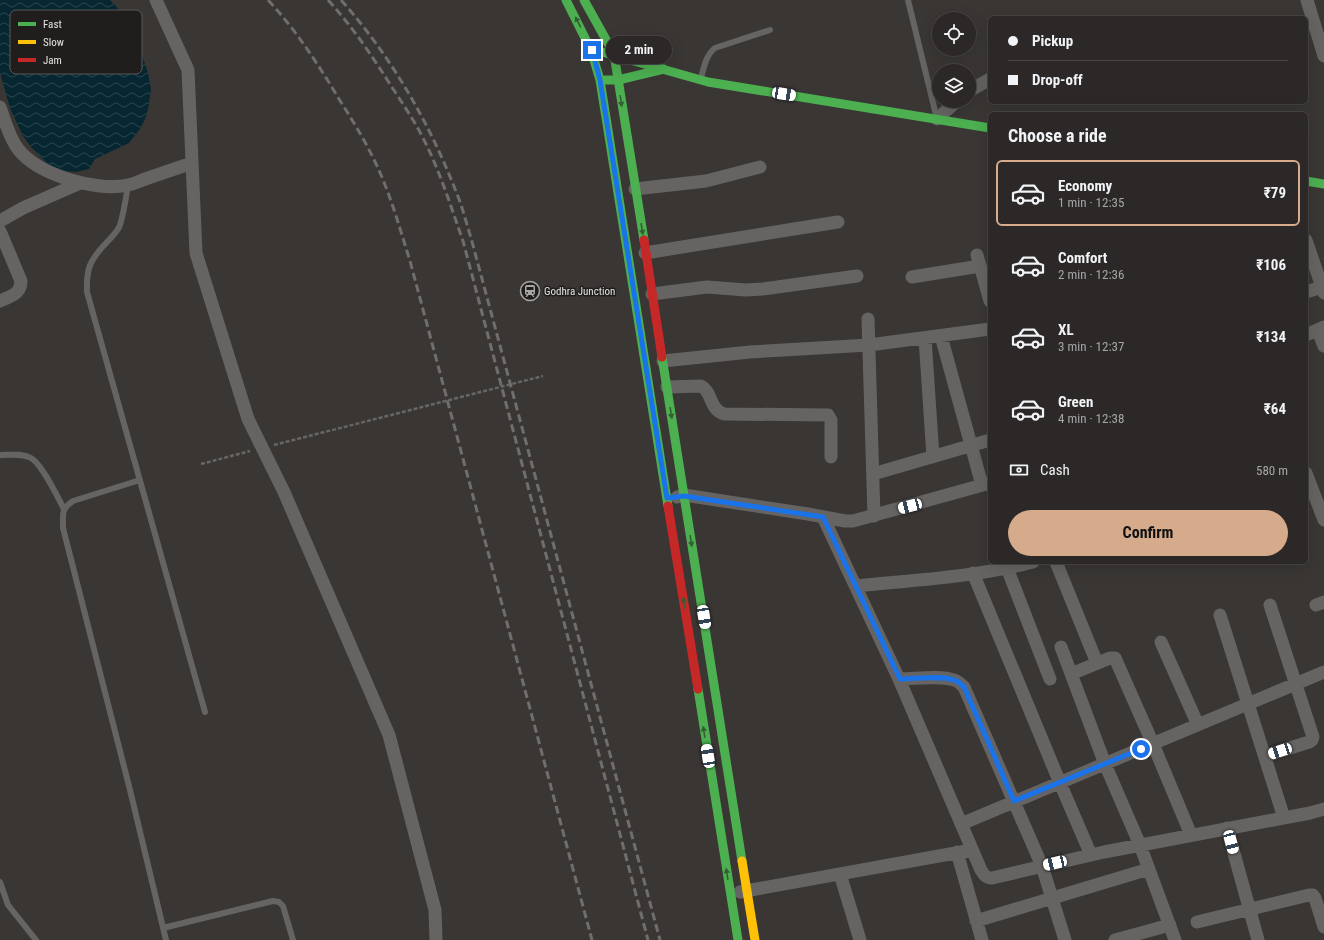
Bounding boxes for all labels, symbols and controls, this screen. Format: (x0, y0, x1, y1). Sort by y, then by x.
legend (10, 10, 142, 74)
map controls (932, 12, 976, 108)
button: locate (932, 12, 976, 56)
one-way arrow (575, 17, 581, 28)
text: Fast (43, 18, 62, 31)
text: Pickup (1032, 32, 1073, 50)
text: Slow (43, 36, 64, 49)
callout: 2 min (606, 36, 672, 64)
route end (583, 41, 601, 59)
text: 2 min (625, 42, 653, 57)
text: Jam (43, 54, 62, 67)
button: layers (932, 64, 976, 108)
text: Drop-off (1032, 71, 1083, 89)
car (771, 86, 797, 102)
one-way arrow (618, 95, 624, 107)
text: Choose a ride (1008, 125, 1107, 146)
icon: car (1010, 175, 1046, 211)
text: Economy (1058, 177, 1112, 195)
text: ₹79 (1264, 184, 1286, 202)
text: 1 min · 12:35 (1058, 195, 1124, 210)
one-way arrow (639, 223, 645, 235)
icon: car (1010, 247, 1046, 283)
text: Comfort (1058, 249, 1107, 267)
text: ₹106 (1256, 256, 1286, 274)
text: 2 min · 12:36 (1058, 267, 1124, 282)
station icon: Godhra Junction (519, 280, 541, 302)
place label: Godhra Junction (544, 285, 615, 298)
icon: car (1010, 319, 1046, 355)
text: XL (1058, 321, 1074, 339)
text: ₹134 (1256, 328, 1286, 346)
text: 3 min · 12:37 (1058, 339, 1124, 354)
icon: car (1010, 391, 1046, 427)
text: Green (1058, 393, 1093, 411)
text: ₹64 (1264, 400, 1286, 418)
one-way arrow (668, 407, 674, 419)
text: 4 min · 12:38 (1058, 411, 1124, 426)
icon: cash (1008, 459, 1030, 481)
text: Cash (1040, 461, 1070, 479)
text: 580 m (1256, 463, 1288, 478)
car (897, 497, 923, 515)
button: Confirm (1008, 510, 1288, 556)
one-way arrow (689, 535, 695, 547)
one-way arrow (681, 597, 687, 609)
car (696, 604, 712, 630)
one-way arrow (701, 726, 707, 738)
route start (1132, 740, 1150, 758)
car (1267, 742, 1293, 760)
car (700, 743, 716, 769)
car (1222, 829, 1240, 855)
car (1042, 854, 1068, 872)
one-way arrow (724, 868, 730, 880)

